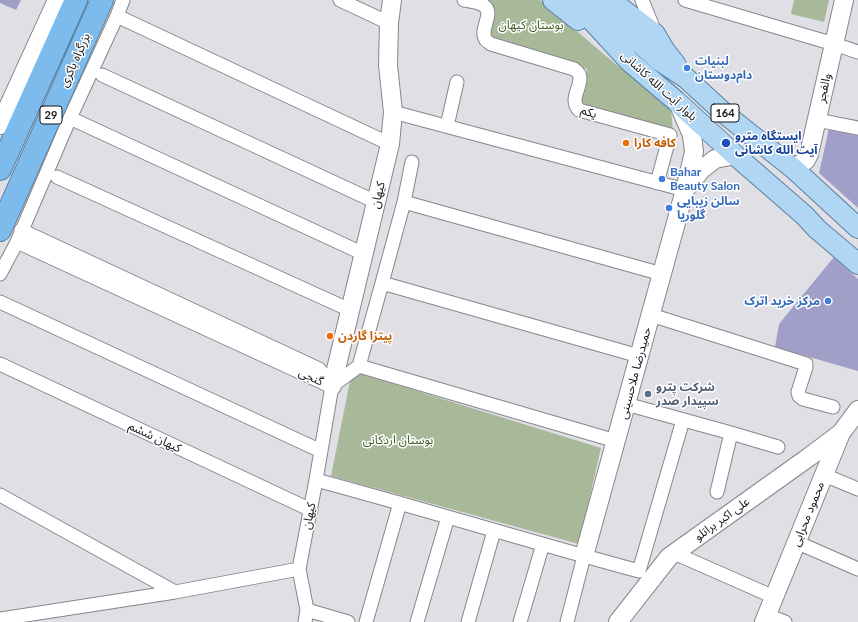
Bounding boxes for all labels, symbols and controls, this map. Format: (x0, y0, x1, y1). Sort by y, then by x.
park label: بوستان کیهان (499, 18, 563, 32)
street label: بزرگراه باکری (57, 31, 93, 89)
street label: بلوار آیت الله کاشانی (618, 48, 700, 124)
place label: لبنیات دام‌دوستان (695, 54, 752, 82)
marker: لبنیات دام‌دوستان (682, 63, 692, 73)
street label: والفجر (814, 72, 834, 104)
street label: یکم (579, 103, 599, 121)
road number: 164 (711, 104, 739, 122)
road number: 29 (40, 106, 62, 124)
place label: ایستگاه مترو آیت الله کاشانی (735, 129, 818, 157)
place label: کافه کارا (634, 136, 676, 150)
marker: ایستگاه مترو آیت الله کاشانی (720, 137, 732, 149)
marker: کافه کارا (621, 138, 631, 148)
place label: Bahar Beauty Salon (670, 165, 740, 193)
marker: Bahar Beauty Salon (657, 174, 667, 184)
street label: کیهان (368, 180, 388, 210)
place label: سالن زیبایی گلوريا (677, 194, 740, 222)
marker: سالن زیبایی گلوريا (664, 203, 674, 213)
place label: مرکز خرید اترک (744, 294, 820, 308)
marker: مرکز خرید اترک (823, 296, 833, 306)
street label: حمیدرضا ملاحسینی (616, 326, 654, 420)
place label: پیتزا گاردن (338, 329, 392, 343)
marker: پیتزا گاردن (325, 331, 335, 341)
street label: گنجی (296, 365, 326, 389)
place label: شرکت پترو سپیدار صدر (656, 380, 719, 408)
marker: شرکت پترو سپیدار صدر (643, 389, 653, 399)
street label: کیهان ششم (126, 419, 184, 455)
park label: بوستان اردکانی (363, 433, 433, 447)
street label: محمود محرابی (788, 479, 828, 549)
street label: علی اکبر براتلو (692, 494, 752, 544)
street label: کیهان (299, 501, 319, 531)

